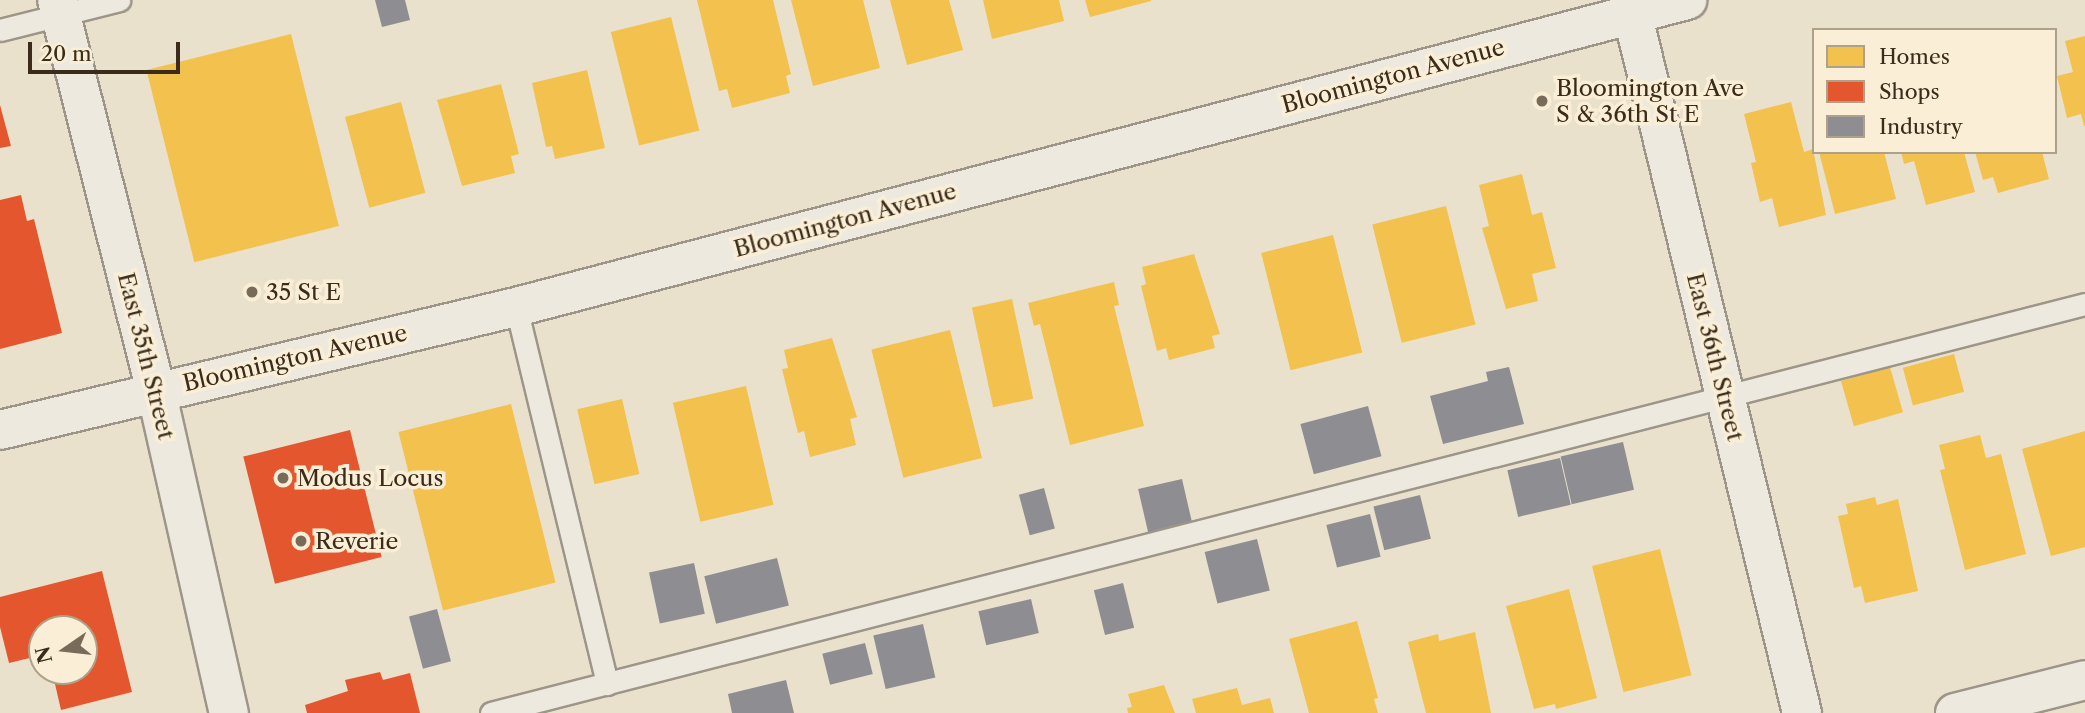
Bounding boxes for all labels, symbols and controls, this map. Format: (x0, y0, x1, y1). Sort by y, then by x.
scale bar (32, 28, 184, 72)
legend (1812, 28, 2057, 154)
street label: Bloomington Avenue (1278, 33, 1508, 119)
text: 20 m (41, 41, 92, 66)
text: Homes (1879, 44, 1950, 69)
place label: Bloomington Ave S & 36th St E (1556, 74, 1745, 128)
text: Shops (1879, 79, 1940, 104)
marker: Bloomington Ave S & 36th St E (1534, 93, 1550, 109)
text: Industry (1879, 114, 1963, 139)
street label: Bloomington Avenue (730, 177, 960, 263)
street label: East 35th Street (112, 270, 180, 442)
street label: East 36th Street (1681, 270, 1749, 444)
place label: 35 St E (266, 278, 341, 306)
marker: 35 St E (244, 284, 260, 300)
street label: Bloomington Avenue (180, 319, 410, 397)
place label: Modus Locus (297, 464, 444, 492)
marker: Modus Locus (275, 470, 291, 486)
place label: Reverie (315, 527, 398, 555)
marker: Reverie (293, 533, 309, 549)
north arrow (28, 615, 98, 685)
text: N (31, 644, 57, 666)

